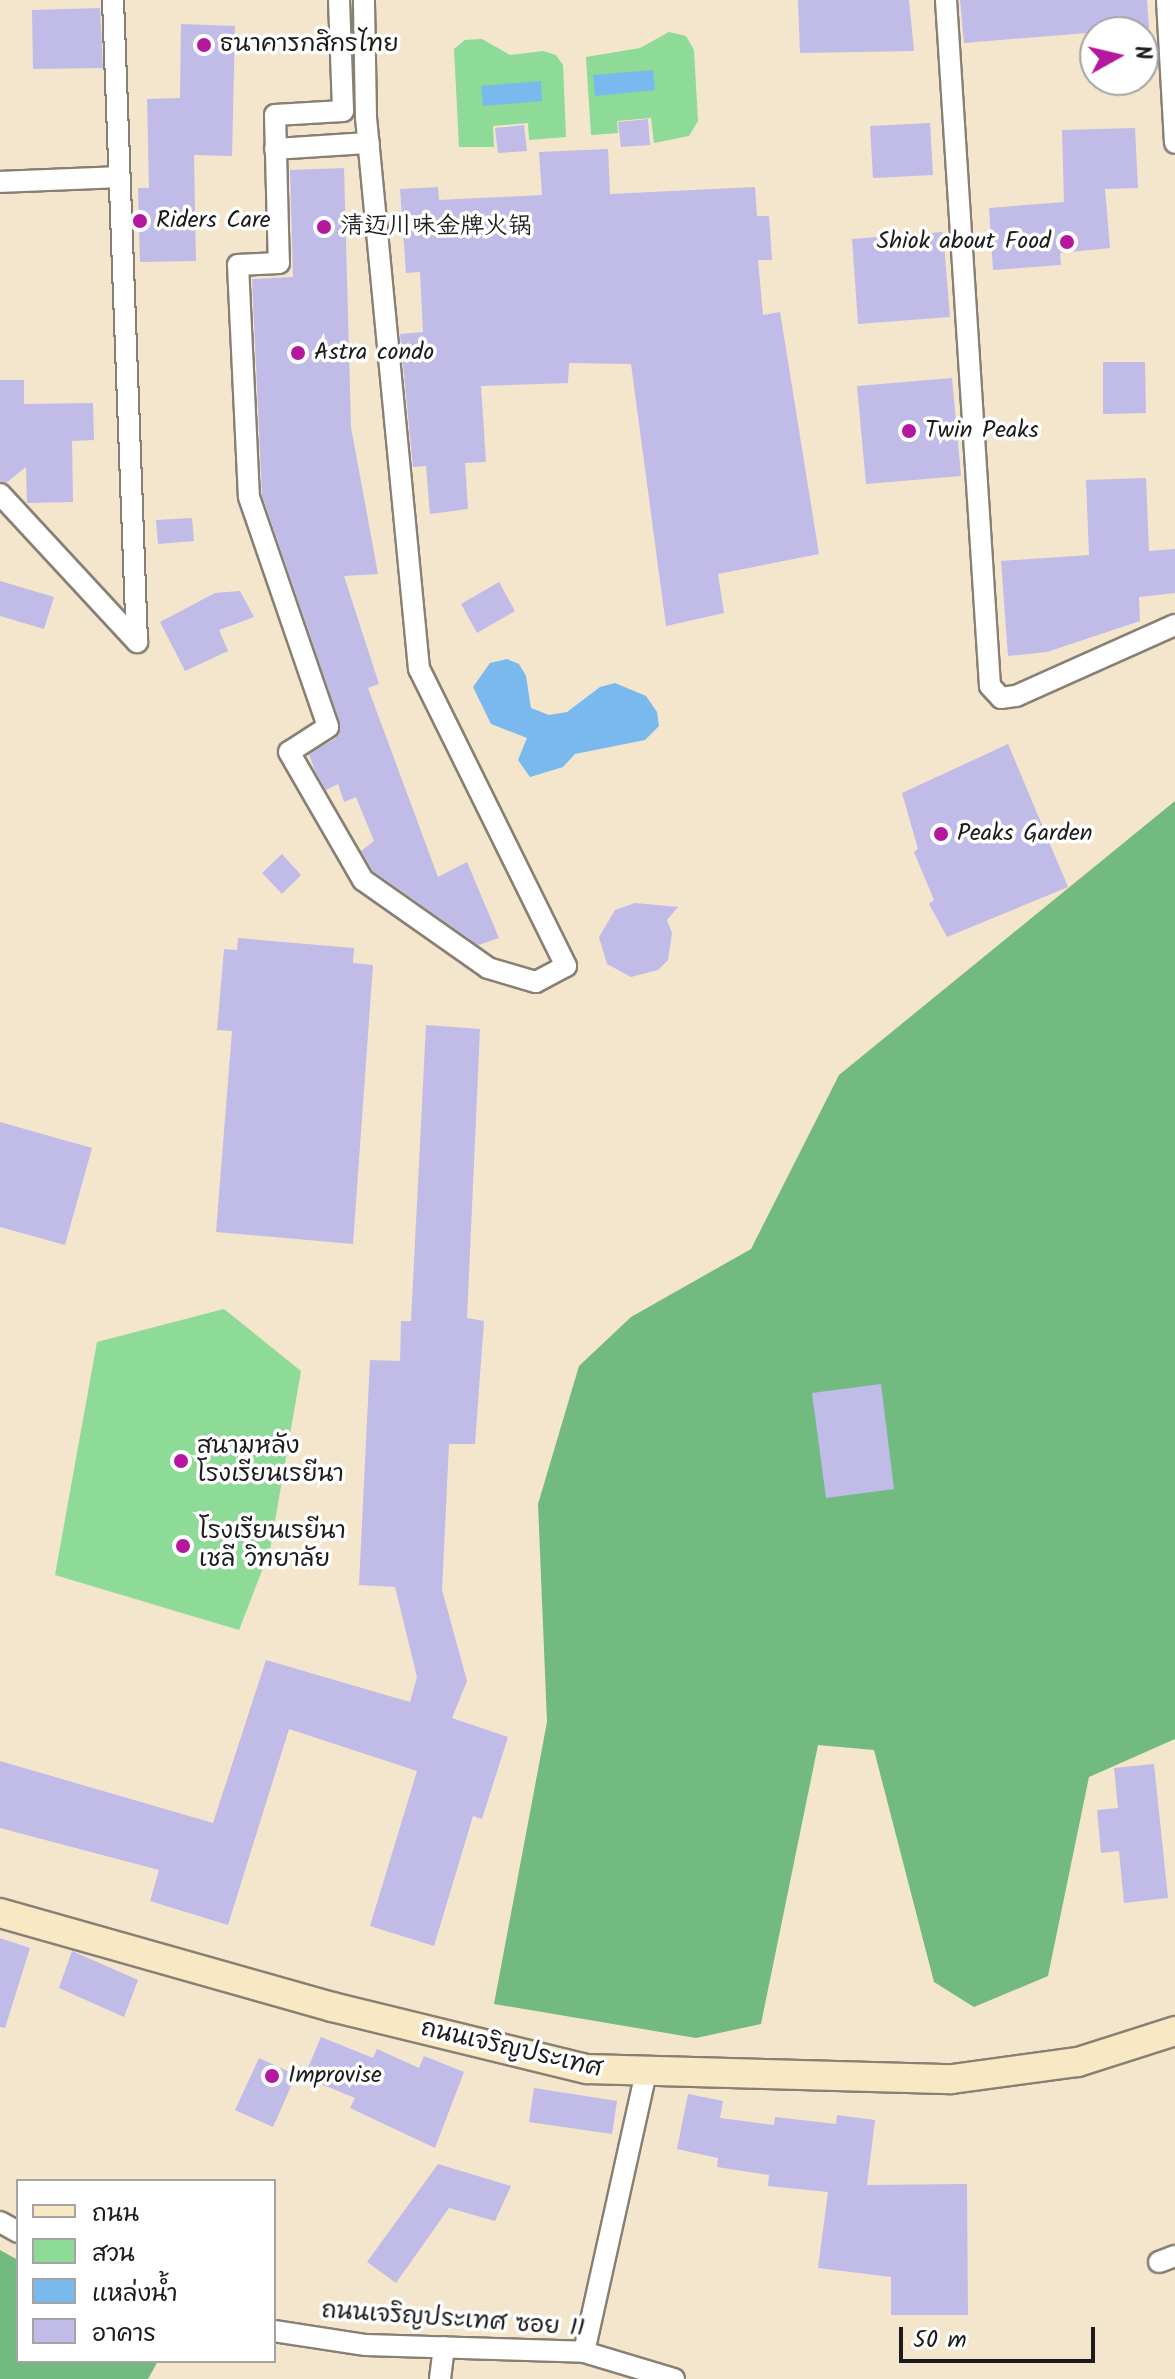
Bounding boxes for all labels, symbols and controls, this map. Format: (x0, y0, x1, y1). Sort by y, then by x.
north arrow (1079, 16, 1159, 96)
place label: ธนาคารกสิกรไทย (220, 31, 399, 59)
marker: ธนาคารกสิกรไทย (195, 36, 213, 54)
text: N (1123, 44, 1160, 62)
place label: Riders Care (156, 207, 271, 235)
marker: Riders Care (131, 212, 149, 230)
place label: 清迈川味金牌火锅 (340, 213, 532, 241)
marker: 清迈川味金牌火锅 (315, 218, 333, 236)
place label: Shiok about Food (876, 228, 1051, 256)
marker: Shiok about Food (1058, 233, 1076, 251)
place label: Astra condo (314, 339, 434, 367)
marker: Astra condo (289, 344, 307, 362)
place label: Twin Peaks (925, 417, 1039, 445)
marker: Twin Peaks (900, 422, 918, 440)
place label: Peaks Garden (957, 820, 1093, 848)
marker: Peaks Garden (932, 825, 950, 843)
place label: สนามหลัง โรงเรียนเรยีนา (197, 1433, 344, 1489)
marker: สนามหลัง โรงเรียนเรยีนา (172, 1452, 190, 1470)
place label: โรงเรียนเรยีนา เชลี วิทยาลัย (199, 1518, 346, 1574)
marker: โรงเรียนเรยีนา เชลี วิทยาลัย (174, 1537, 192, 1555)
street label: ถนนเจริญประเทศ (418, 2014, 604, 2084)
place label: Improvise (288, 2062, 382, 2090)
marker: Improvise (263, 2067, 281, 2085)
legend (16, 2179, 276, 2363)
text: ถนน (92, 2195, 139, 2234)
text: สวน (92, 2235, 135, 2274)
text: แหล่งน้ำ (92, 2275, 178, 2314)
street label: ถนนเจริญประเทศ ซอย 11 (320, 2296, 586, 2344)
scale bar (903, 2311, 1099, 2361)
text: อาคาร (92, 2315, 156, 2354)
text: 50 m (913, 2321, 967, 2360)

